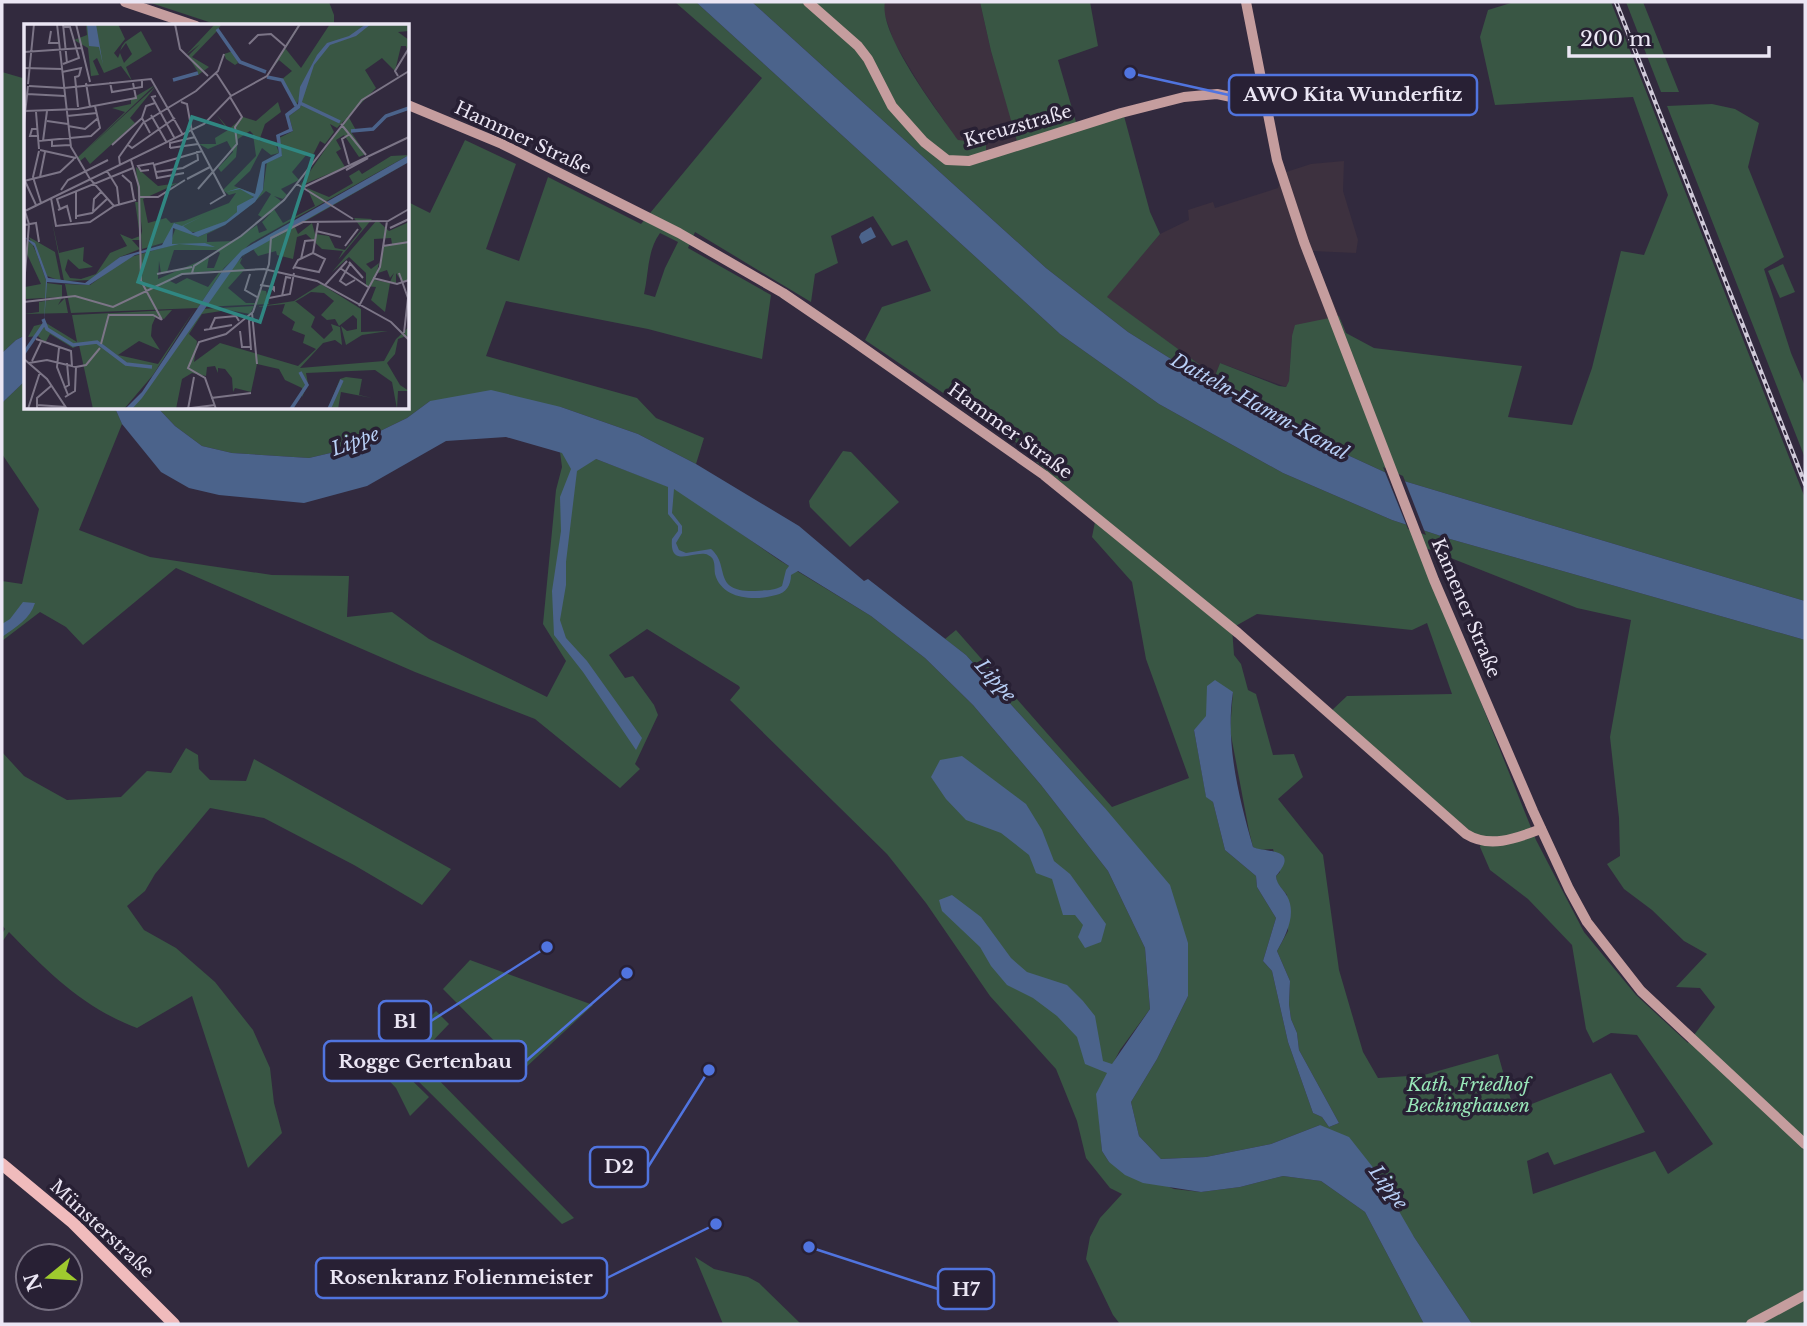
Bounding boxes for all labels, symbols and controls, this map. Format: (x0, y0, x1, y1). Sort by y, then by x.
scale bar (1569, 14, 1769, 58)
inset map (24, 24, 410, 410)
text: 200 m (1580, 26, 1652, 52)
callout: AWO Kita Wunderfitz (1229, 75, 1477, 115)
text: AWO Kita Wunderfitz (1242, 83, 1463, 106)
street label: Hammer Straße (451, 97, 595, 179)
street label: Kreuzstraße (962, 100, 1074, 152)
water label: Datteln-Hamm-Kanal (1166, 348, 1352, 465)
street label: Hammer Straße (944, 379, 1076, 483)
water label: Lippe (327, 422, 383, 461)
street label: Kamener Straße (1427, 535, 1505, 681)
water label: Lippe (970, 653, 1021, 707)
callout: B1 (379, 1001, 431, 1041)
text: B1 (393, 1010, 417, 1033)
callout: Rogge Gertenbau (324, 1041, 526, 1081)
text: Rogge Gertenbau (338, 1050, 512, 1073)
park label: Kath. Friedhof Beckinghausen (1405, 1074, 1533, 1117)
callout: D2 (590, 1147, 648, 1187)
text: D2 (604, 1155, 634, 1178)
water label: Lippe (1364, 1160, 1413, 1214)
street label: Münsterstraße (46, 1175, 158, 1283)
north arrow (14, 1242, 84, 1312)
callout: Rosenkranz Folienmeister (316, 1258, 607, 1298)
text: Rosenkranz Folienmeister (329, 1266, 593, 1289)
callout: H7 (938, 1269, 994, 1309)
text: N (20, 1270, 47, 1294)
text: H7 (952, 1278, 981, 1301)

